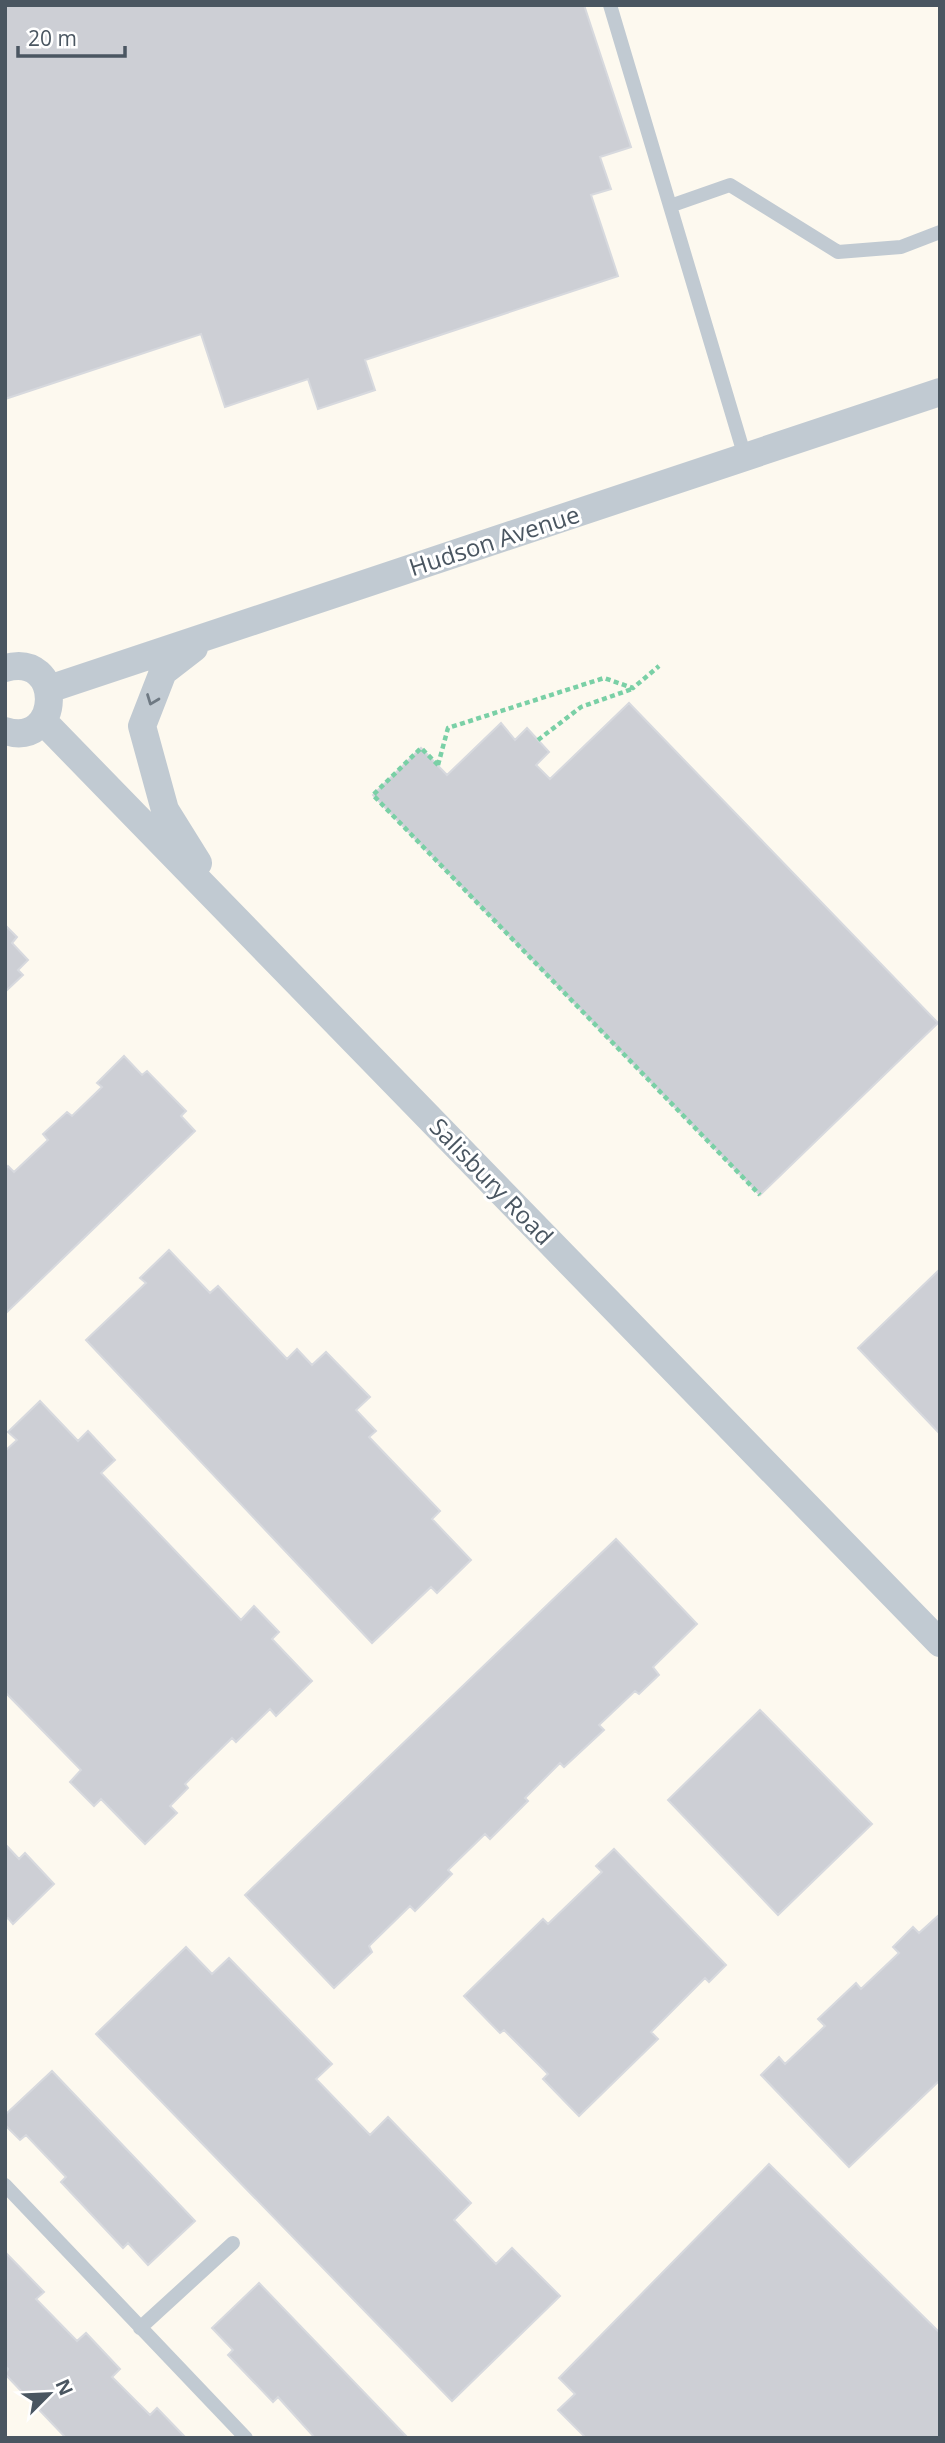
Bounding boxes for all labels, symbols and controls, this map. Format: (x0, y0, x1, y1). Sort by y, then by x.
scale bar (18, 14, 124, 58)
text: 20 m (28, 24, 77, 52)
street label: Hudson Avenue (405, 497, 583, 583)
one-way arrow (146, 693, 160, 705)
street label: Salisbury Road (423, 1110, 561, 1252)
north arrow (14, 2359, 84, 2429)
text: N (50, 2375, 80, 2399)

